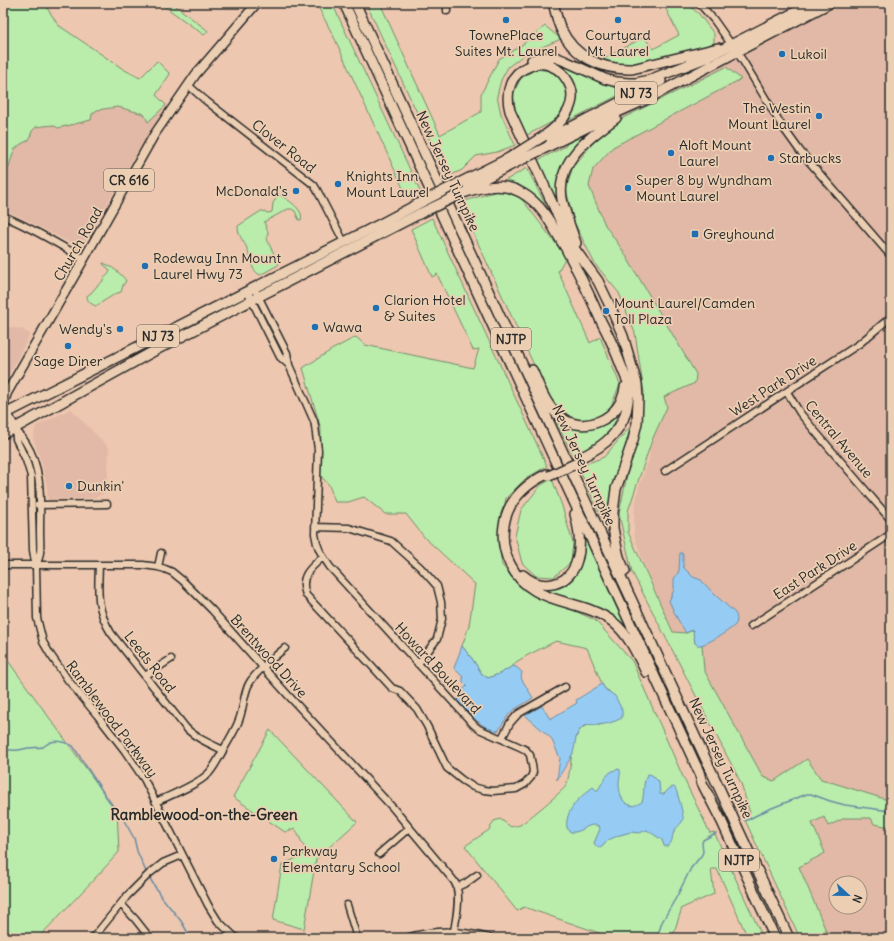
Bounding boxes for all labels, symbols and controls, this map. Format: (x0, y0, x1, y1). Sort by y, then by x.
marker: TownePlace Suites Mt. Laurel (501, 15, 511, 25)
marker: Courtyard Mt. Laurel (613, 15, 623, 25)
place label: TownePlace Suites Mt. Laurel (455, 26, 557, 60)
place label: Courtyard Mt. Laurel (585, 26, 651, 60)
place label: Lukoil (790, 45, 827, 63)
marker: Lukoil (777, 49, 787, 59)
road number: NJ 73 (615, 82, 657, 104)
place label: The Westin Mount Laurel (728, 99, 811, 133)
street label: New Jersey Turnpike (412, 108, 484, 234)
marker: The Westin Mount Laurel (814, 111, 824, 121)
street label: Clover Road (248, 115, 320, 177)
place label: Aloft Mount Laurel (679, 136, 752, 170)
marker: Aloft Mount Laurel (666, 148, 676, 158)
place label: Starbucks (779, 149, 841, 167)
marker: Starbucks (766, 153, 776, 163)
place label: Knights Inn Mount Laurel (346, 167, 429, 201)
road number: CR 616 (104, 169, 154, 191)
place label: Super 8 by Wyndham Mount Laurel (636, 171, 772, 205)
marker: Knights Inn Mount Laurel (333, 179, 343, 189)
place label: McDonald's (215, 182, 288, 200)
marker: Super 8 by Wyndham Mount Laurel (623, 183, 633, 193)
marker: McDonald's (291, 186, 301, 196)
street label: Church Road (50, 204, 106, 284)
place label: Greyhound (703, 225, 774, 243)
marker: Greyhound (690, 229, 700, 239)
place label: Rodeway Inn Mount Laurel Hwy 73 (153, 249, 281, 283)
marker: Rodeway Inn Mount Laurel Hwy 73 (140, 261, 150, 271)
place label: Clarion Hotel & Suites (384, 291, 466, 325)
place label: Mount Laurel/Camden Toll Plaza (614, 294, 755, 328)
marker: Clarion Hotel & Suites (371, 303, 381, 313)
marker: Mount Laurel/Camden Toll Plaza (601, 306, 611, 316)
place label: Wawa (323, 318, 362, 336)
place label: Wendy's (59, 320, 112, 338)
marker: Wawa (310, 322, 320, 332)
marker: Wendy's (115, 324, 125, 334)
road number: NJ 73 (137, 325, 179, 347)
road number: NJTP (491, 328, 531, 350)
marker: Sage Diner (63, 341, 73, 351)
street label: West Park Drive (726, 351, 820, 421)
place label: Sage Diner (34, 352, 103, 370)
street label: Central Avenue (801, 396, 877, 482)
street label: New Jersey Turnpike (548, 402, 620, 528)
place label: Dunkin' (77, 477, 124, 495)
marker: Dunkin' (64, 481, 74, 491)
street label: East Park Drive (770, 536, 860, 604)
street label: Brentwood Drive (227, 611, 311, 701)
street label: Howard Boulevard (391, 619, 485, 717)
street label: Leeds Road (120, 628, 180, 696)
street label: Ramblewood Parkway (62, 657, 162, 781)
street label: New Jersey Turnpike (685, 695, 757, 821)
district label: Ramblewood-on-the-Green (110, 805, 298, 824)
place label: Parkway Elementary School (282, 842, 400, 876)
road number: NJTP (719, 849, 759, 871)
marker: Parkway Elementary School (269, 854, 279, 864)
north arrow (828, 875, 868, 915)
text: N (849, 893, 865, 905)

